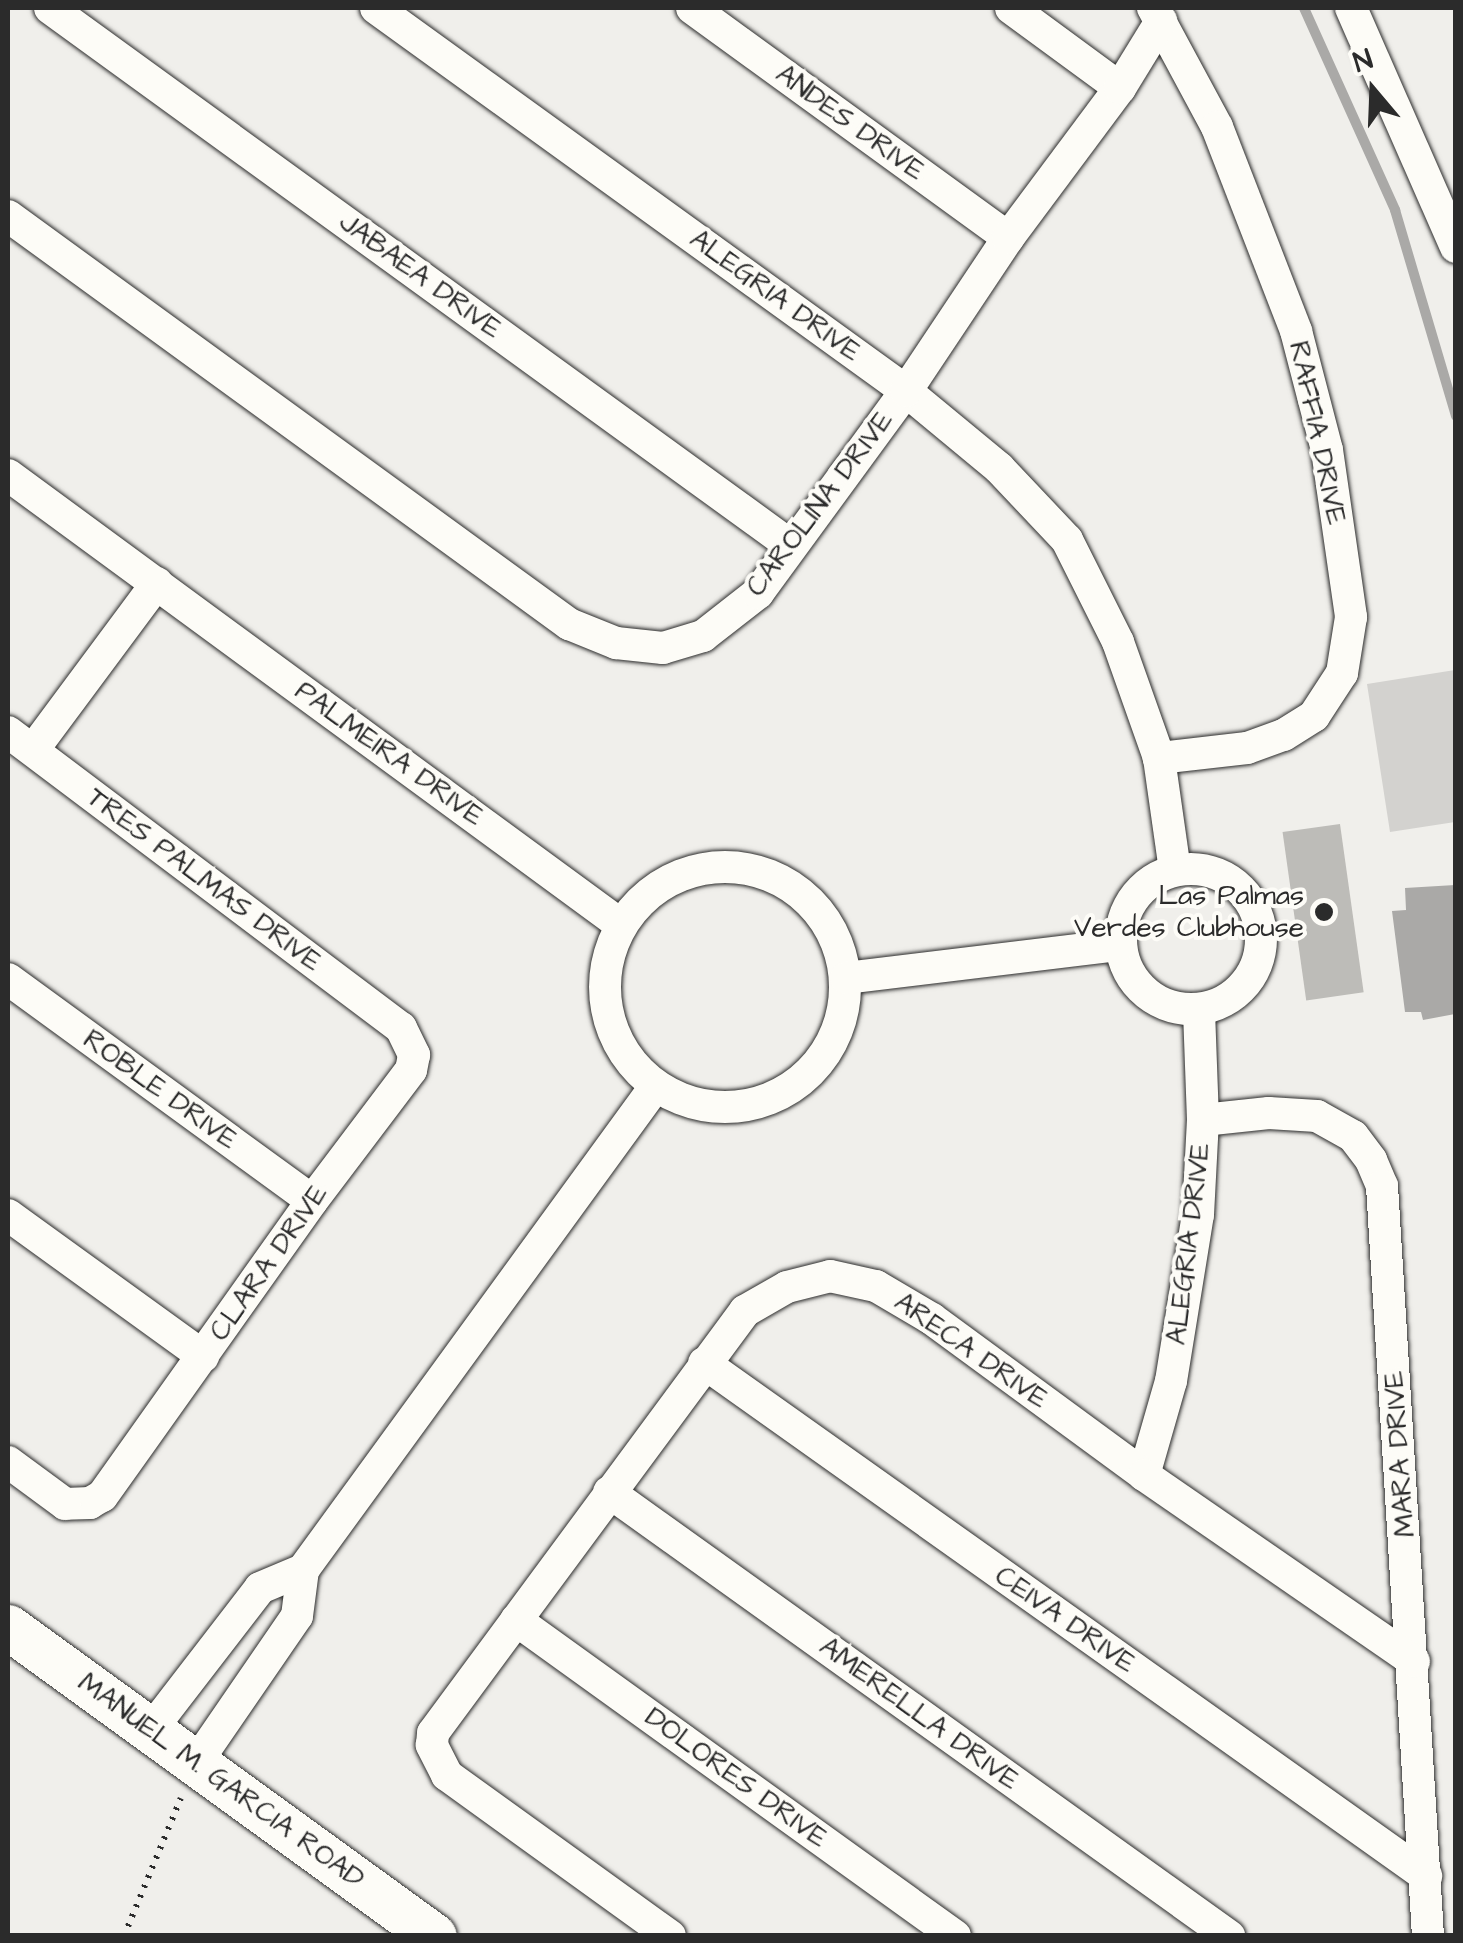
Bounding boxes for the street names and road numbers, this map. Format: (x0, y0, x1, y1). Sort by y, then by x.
street label: ANDES DRIVE (769, 58, 931, 188)
street label: JABAEA DRIVE (332, 206, 508, 346)
street label: ALEGRIA DRIVE (683, 223, 867, 369)
street label: RAFFIA DRIVE (1281, 338, 1353, 528)
street label: CAROLINA DRIVE (739, 405, 901, 603)
street label: PALMEIRA DRIVE (288, 674, 490, 834)
street label: TRES PALMAS DRIVE (80, 781, 328, 979)
street label: ROBLE DRIVE (76, 1023, 244, 1157)
street label: ALEGRIA DRIVE (1160, 1141, 1218, 1347)
street label: CLARA DRIVE (203, 1179, 335, 1347)
street label: ARECA DRIVE (888, 1286, 1054, 1416)
street label: MARA DRIVE (1377, 1370, 1423, 1538)
street label: CEIVA DRIVE (988, 1559, 1142, 1681)
street label: AMERELLA DRIVE (813, 1630, 1025, 1798)
street label: MANUEL M. GARCIA ROAD (72, 1666, 370, 1896)
street label: DOLORES DRIVE (638, 1701, 834, 1855)

